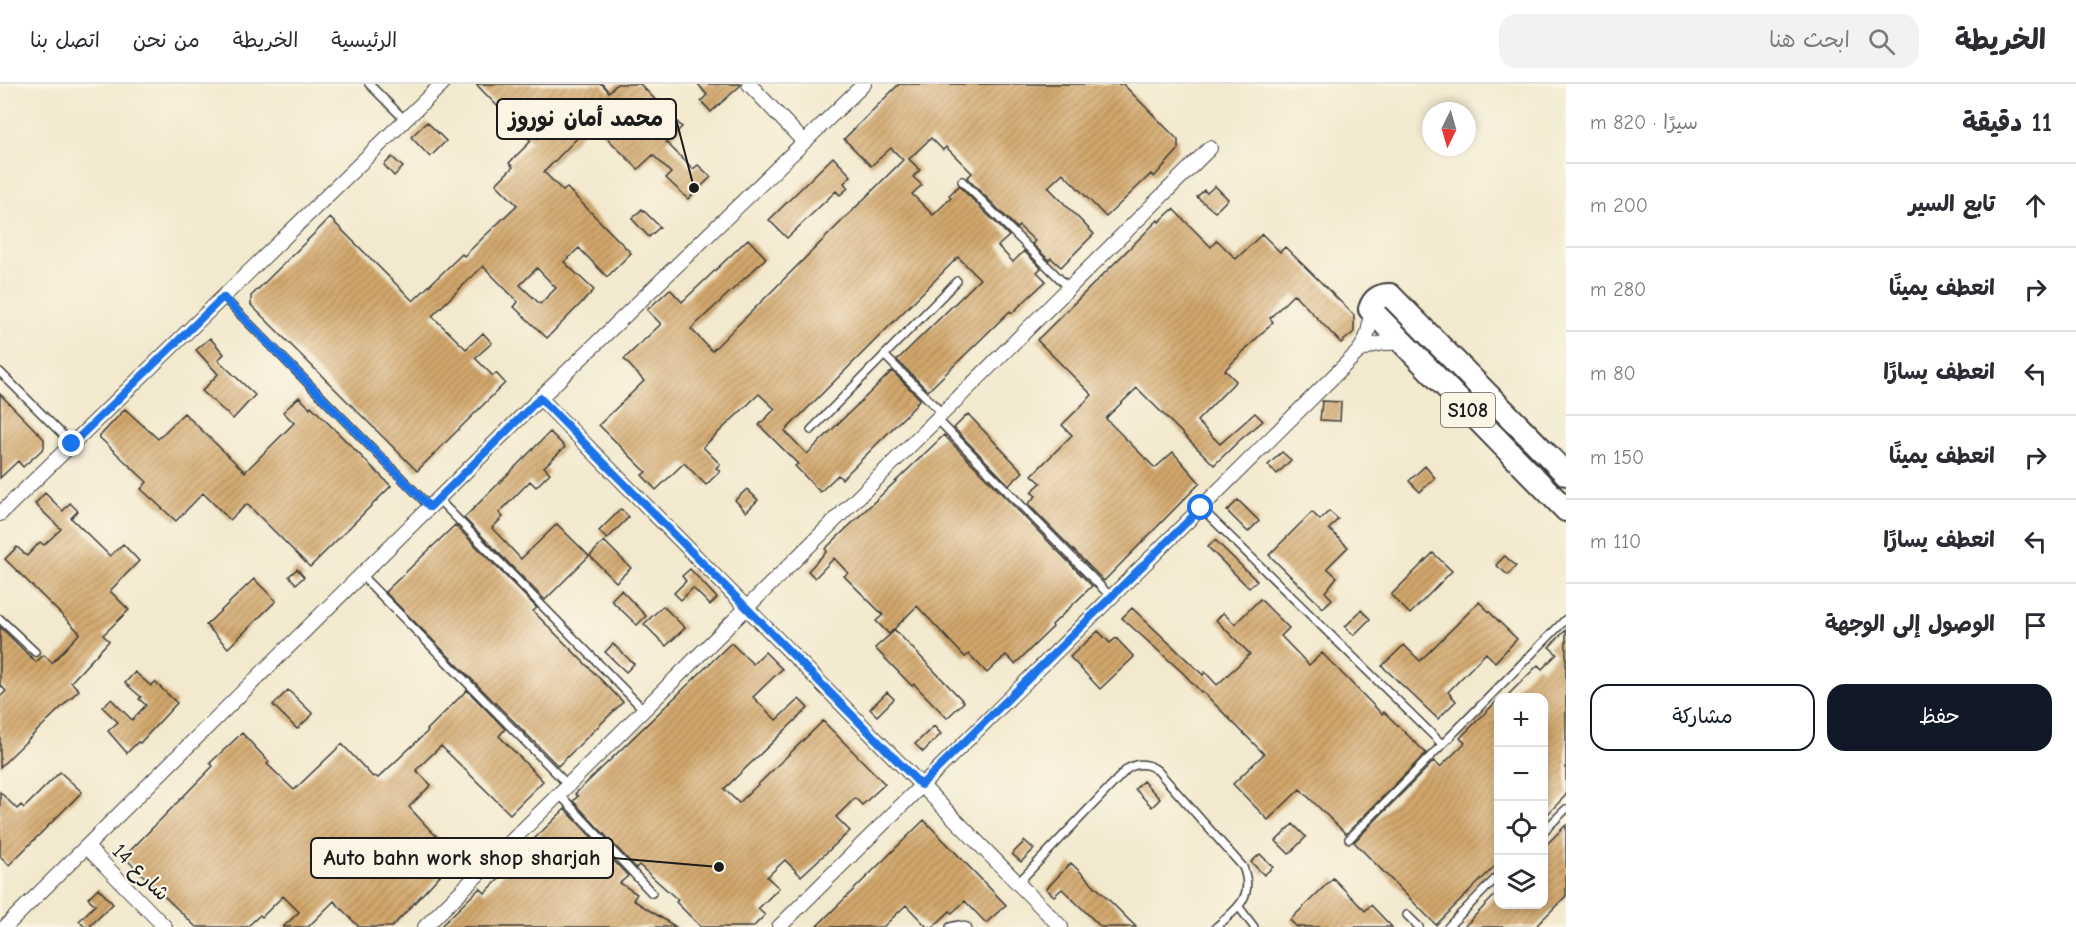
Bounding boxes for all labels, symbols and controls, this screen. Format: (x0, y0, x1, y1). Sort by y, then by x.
search box (1499, 14, 1919, 68)
text: الخريطة (1955, 24, 2046, 56)
icon: search (1865, 25, 1898, 58)
text: ابحث هنا (1769, 27, 1850, 53)
text: اتصل بنا (30, 28, 100, 52)
text: من نحن (133, 28, 200, 52)
text: الخريطة (233, 28, 298, 52)
text: الرئيسية (331, 28, 397, 52)
callout: محمد أمان نوروز (497, 99, 676, 139)
north arrow (1422, 102, 1476, 156)
text: محمد أمان نوروز (507, 105, 663, 132)
text: 11 دقيقة (1962, 108, 2052, 138)
text: سيرًا · 820 m (1590, 111, 1698, 134)
icon: ahead (2019, 189, 2052, 222)
text: تابع السير (1909, 191, 1995, 217)
text: 200 m (1590, 194, 1648, 217)
icon: right (2019, 273, 2052, 306)
text: انعطف يمينًا (1889, 275, 1995, 301)
text: 280 m (1590, 278, 1646, 301)
icon: left (2019, 357, 2052, 390)
text: انعطف يسارًا (1883, 359, 1995, 385)
text: 80 m (1590, 362, 1636, 385)
road number: S108 (1441, 393, 1495, 427)
route end (58, 430, 84, 456)
icon: right (2019, 441, 2052, 474)
text: انعطف يمينًا (1889, 443, 1995, 469)
text: 150 m (1590, 446, 1644, 469)
route start (1187, 494, 1213, 520)
icon: left (2019, 525, 2052, 558)
text: انعطف يسارًا (1883, 527, 1995, 553)
text: 110 m (1590, 530, 1641, 553)
icon: arrive (2019, 609, 2052, 642)
text: الوصول إلى الوجهة (1825, 611, 1995, 637)
button: مشاركة (1590, 684, 1815, 751)
button: حفظ (1827, 684, 2052, 751)
map controls (1494, 693, 1548, 909)
button: + (1494, 693, 1548, 747)
button: − (1494, 747, 1548, 801)
button: locate (1494, 801, 1548, 855)
street label: شارع 14 (105, 838, 175, 908)
callout: Auto bahn work shop sharjah (311, 838, 613, 878)
text: Auto bahn work shop sharjah (323, 845, 601, 871)
button: layers (1494, 855, 1548, 909)

